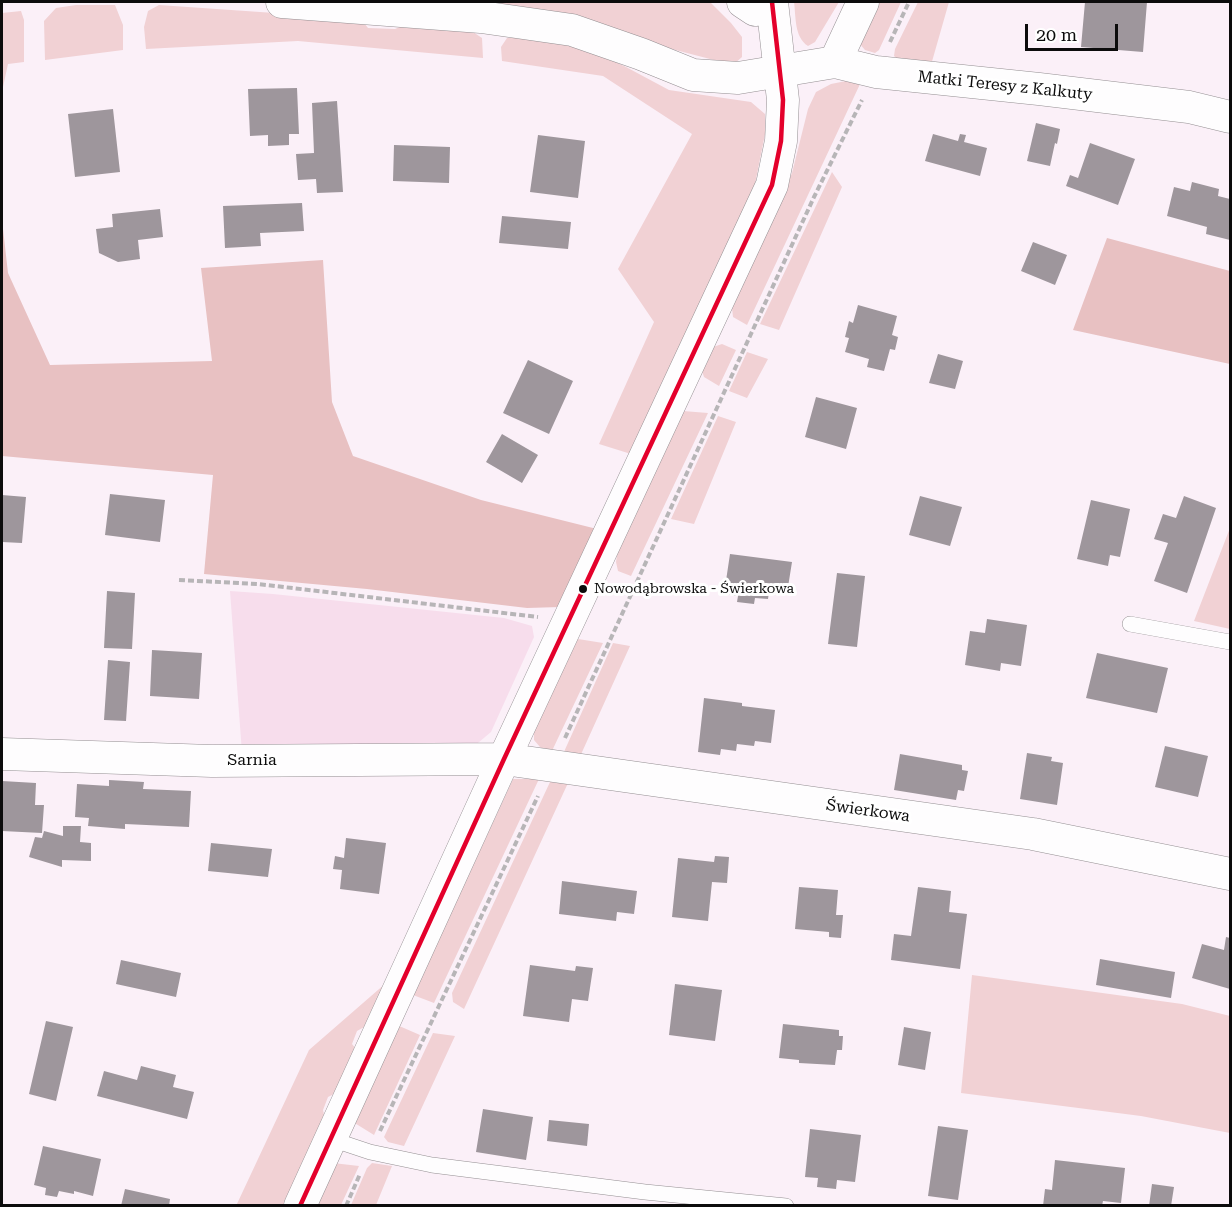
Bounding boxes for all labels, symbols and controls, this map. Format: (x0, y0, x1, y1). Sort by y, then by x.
scale bar (1028, 12, 1121, 50)
text: 20 m (1036, 24, 1077, 45)
street label: Matki Teresy z Kalkuty (917, 67, 1093, 105)
place label: Nowodąbrowska - Świerkowa (594, 581, 794, 597)
marker: Nowodąbrowska - Świerkowa (577, 583, 589, 595)
street label: Sarnia (227, 750, 277, 770)
street label: Świerkowa (825, 796, 911, 826)

